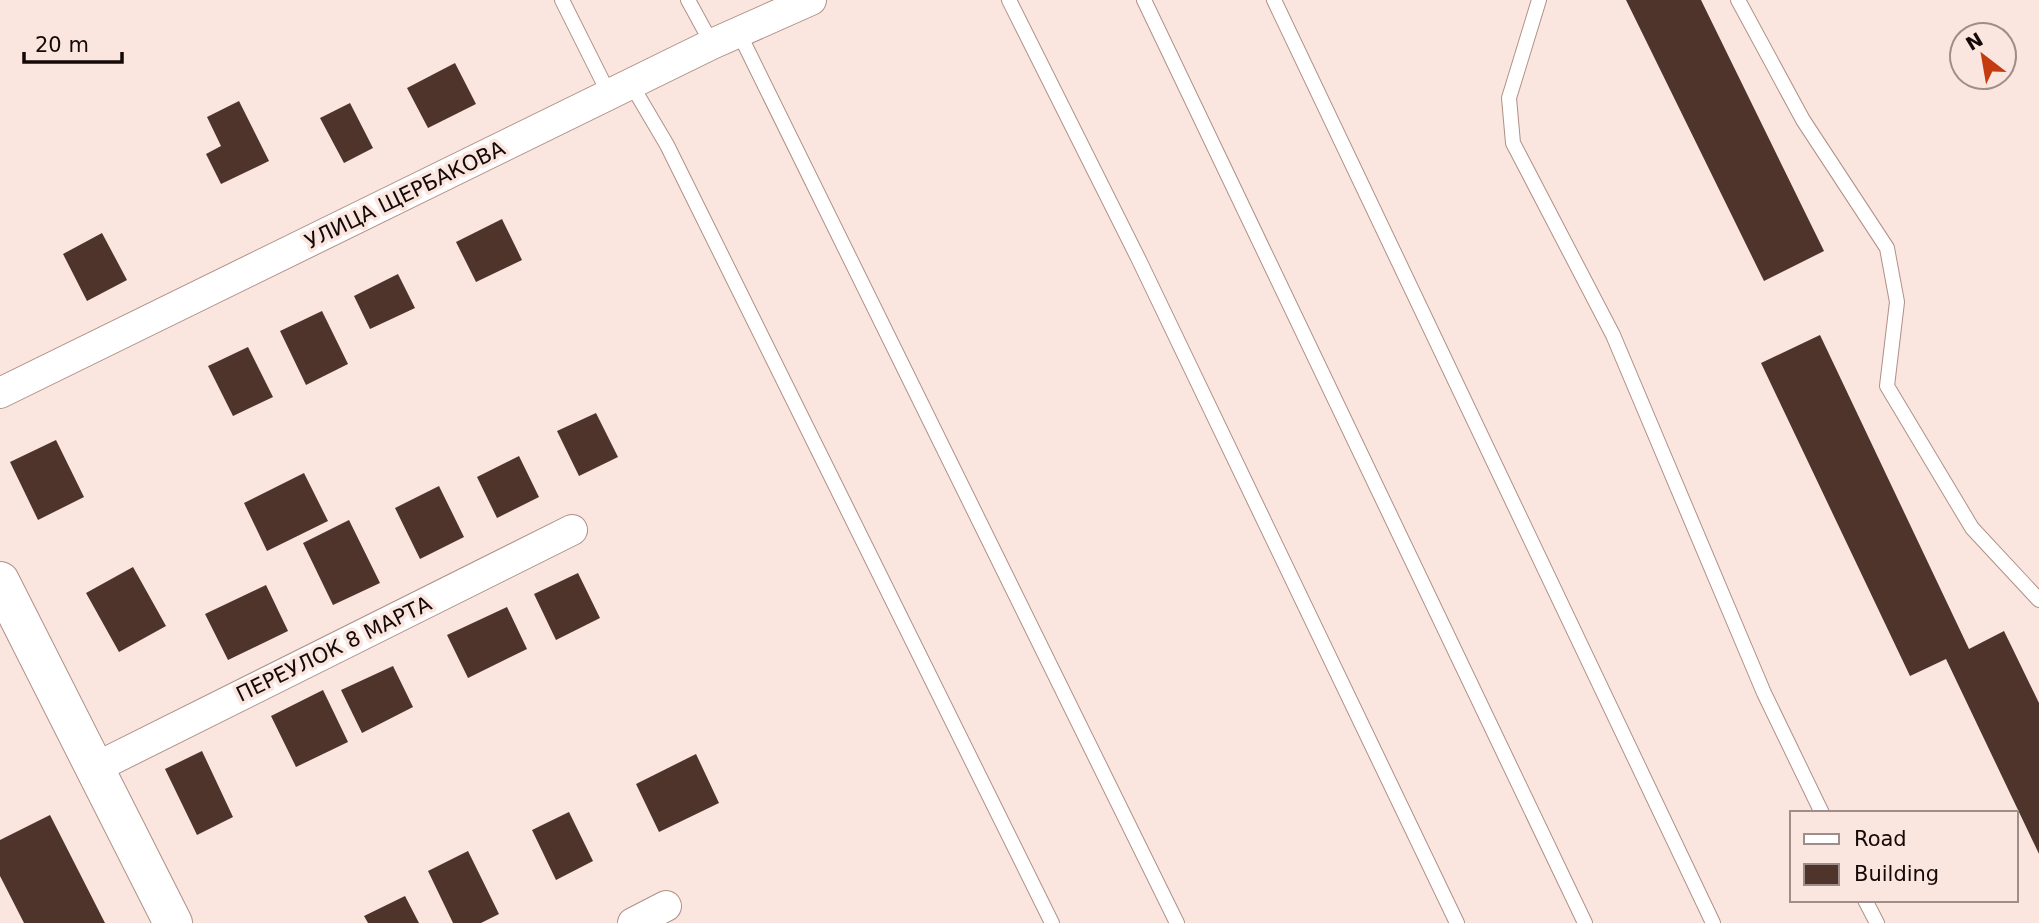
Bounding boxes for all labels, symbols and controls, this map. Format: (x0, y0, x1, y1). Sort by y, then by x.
scale bar (24, 21, 122, 65)
north arrow (1948, 21, 2018, 91)
text: N (1962, 28, 1987, 55)
text: 20 m (35, 33, 89, 57)
street label: УЛИЦА ЩЕРБАКОВА (301, 136, 509, 254)
street label: ПЕРЕУЛОК 8 МАРТА (233, 591, 436, 707)
legend (1790, 811, 2018, 902)
text: Road (1854, 827, 1907, 851)
text: Building (1854, 862, 1939, 886)

